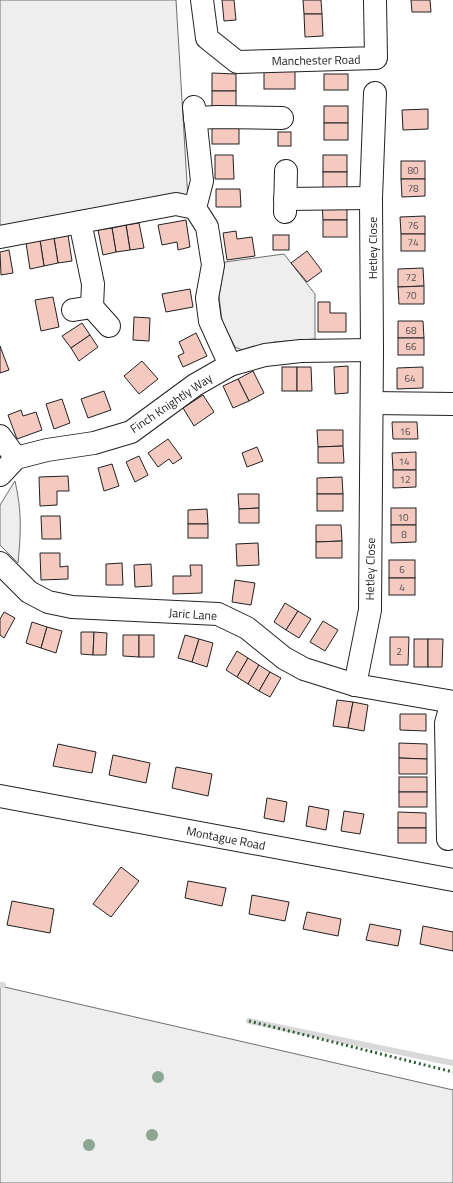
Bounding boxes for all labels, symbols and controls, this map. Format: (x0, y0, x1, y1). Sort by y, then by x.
street label: Manchester Road (271, 50, 361, 70)
house number: 80 (407, 163, 419, 178)
house number: 78 (407, 181, 419, 196)
street label: Hetley Close (363, 217, 382, 279)
house number: 76 (407, 218, 419, 233)
house number: 74 (407, 235, 419, 250)
house number: 72 (405, 270, 417, 285)
house number: 70 (405, 288, 417, 303)
house number: 68 (405, 323, 417, 338)
house number: 66 (405, 339, 417, 354)
street label: Finch Knightly Way (126, 368, 216, 438)
house number: 64 (404, 371, 416, 386)
house number: 16 (399, 424, 411, 439)
house number: 14 (398, 454, 410, 469)
house number: 12 (399, 472, 411, 487)
house number: 10 (397, 510, 409, 525)
house number: 8 (401, 527, 407, 542)
street label: Hetley Close (360, 537, 380, 601)
house number: 6 (399, 562, 405, 577)
house number: 4 (399, 580, 405, 595)
street label: Jaric Lane (168, 603, 218, 625)
house number: 2 (396, 644, 402, 659)
street label: Montague Road (185, 821, 267, 855)

